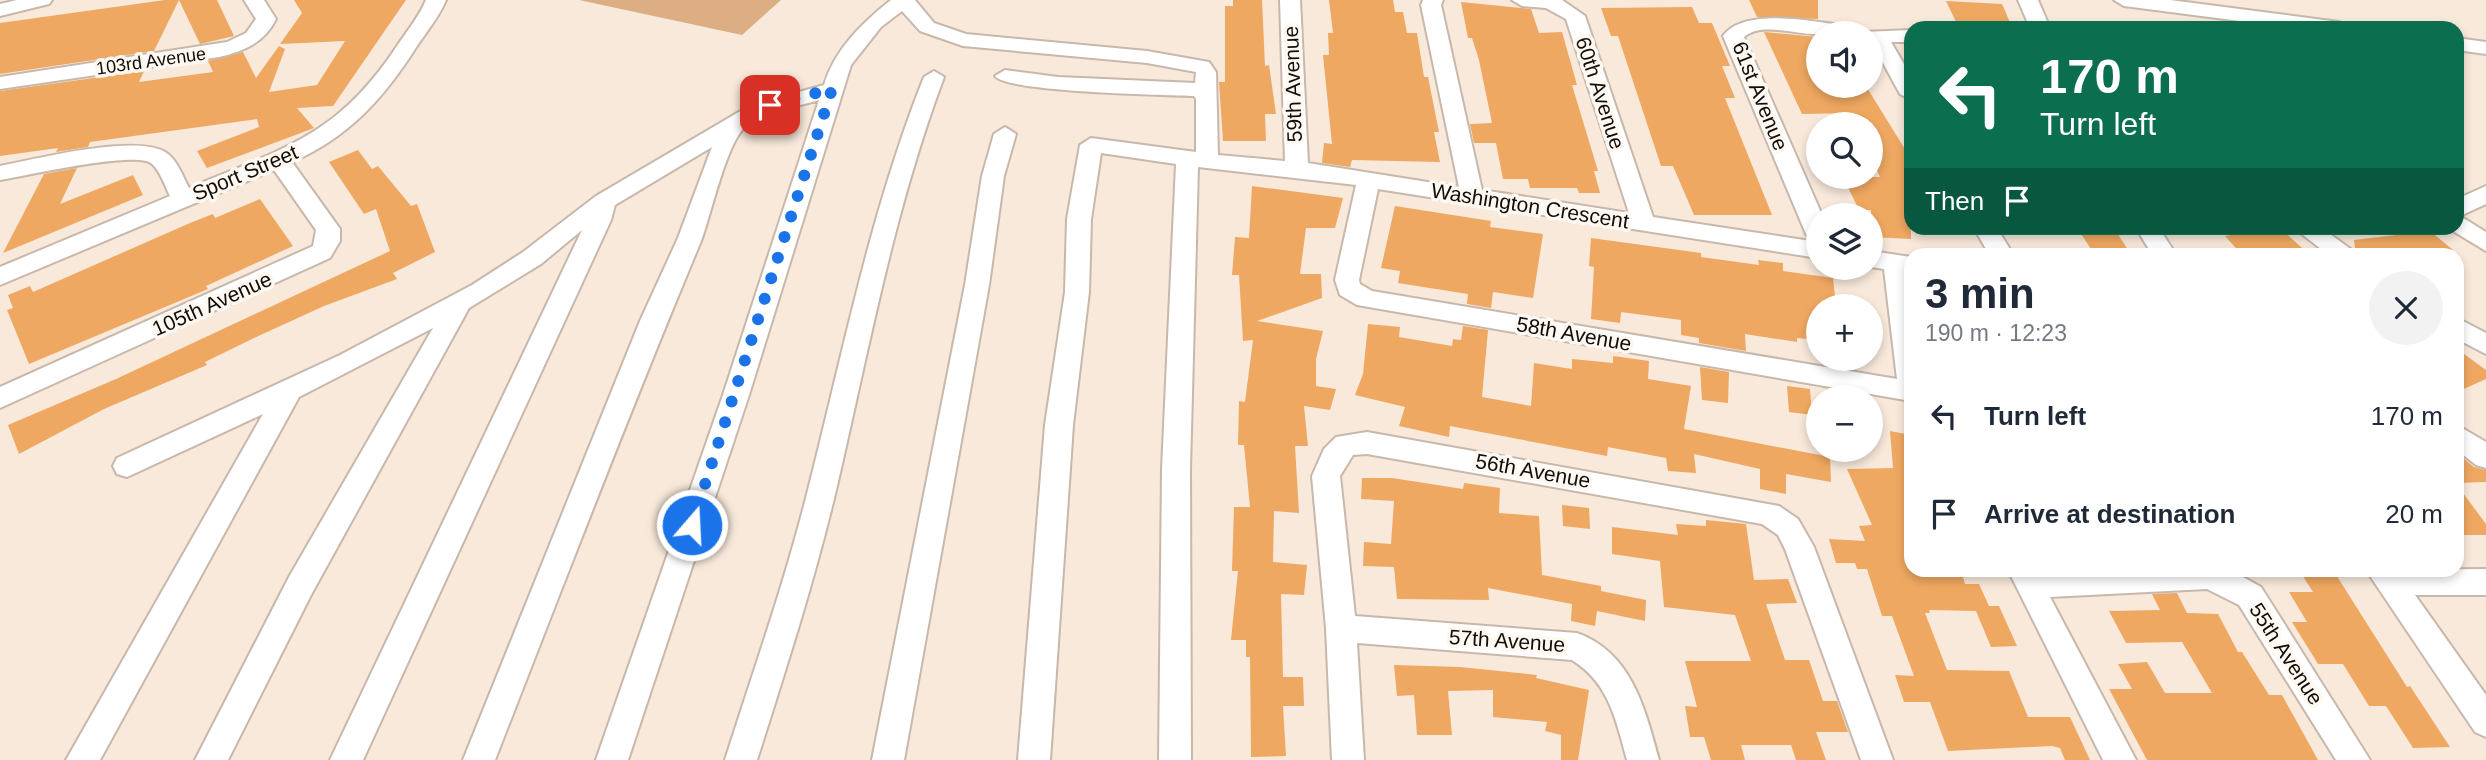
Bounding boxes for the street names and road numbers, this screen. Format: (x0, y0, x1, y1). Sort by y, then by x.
street label: 59th Avenue (1279, 25, 1306, 143)
street label: 60th Avenue (1572, 34, 1629, 152)
street label: 61st Avenue (1728, 38, 1793, 154)
street label: 103rd Avenue (95, 43, 207, 79)
street label: Sport Street (189, 140, 301, 205)
street label: Washington Crescent (1430, 179, 1631, 233)
street label: 105th Avenue (149, 267, 275, 340)
street label: 58th Avenue (1515, 312, 1633, 355)
street label: 56th Avenue (1474, 449, 1592, 492)
street label: 55th Avenue (2245, 599, 2328, 709)
street label: 57th Avenue (1448, 625, 1566, 656)

